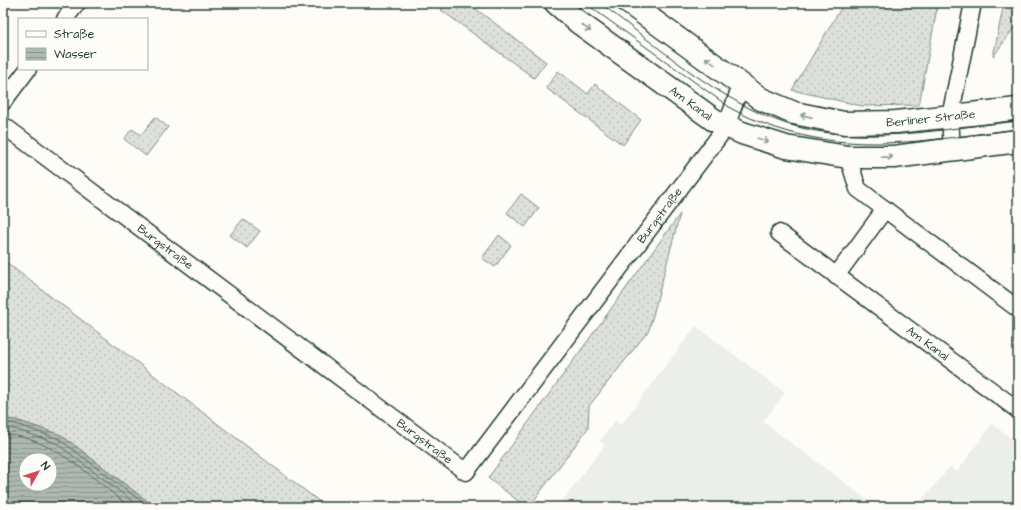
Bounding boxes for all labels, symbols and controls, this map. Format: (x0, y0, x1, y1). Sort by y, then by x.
legend (18, 18, 148, 70)
one-way arrow (580, 24, 591, 32)
text: Straße (54, 26, 95, 43)
text: Wasser (54, 46, 97, 63)
one-way arrow (704, 57, 715, 66)
street label: Am Kanal (665, 82, 715, 125)
street label: Berliner Straße (886, 106, 977, 131)
one-way arrow (800, 111, 813, 119)
one-way arrow (756, 137, 769, 144)
one-way arrow (880, 153, 893, 161)
street label: Burgstraße (633, 184, 687, 247)
street label: Burgstraße (134, 221, 197, 274)
street label: Am Kanal (903, 322, 952, 365)
street label: Burgstraße (393, 415, 456, 468)
north arrow (18, 452, 58, 492)
text: N (37, 459, 53, 473)

